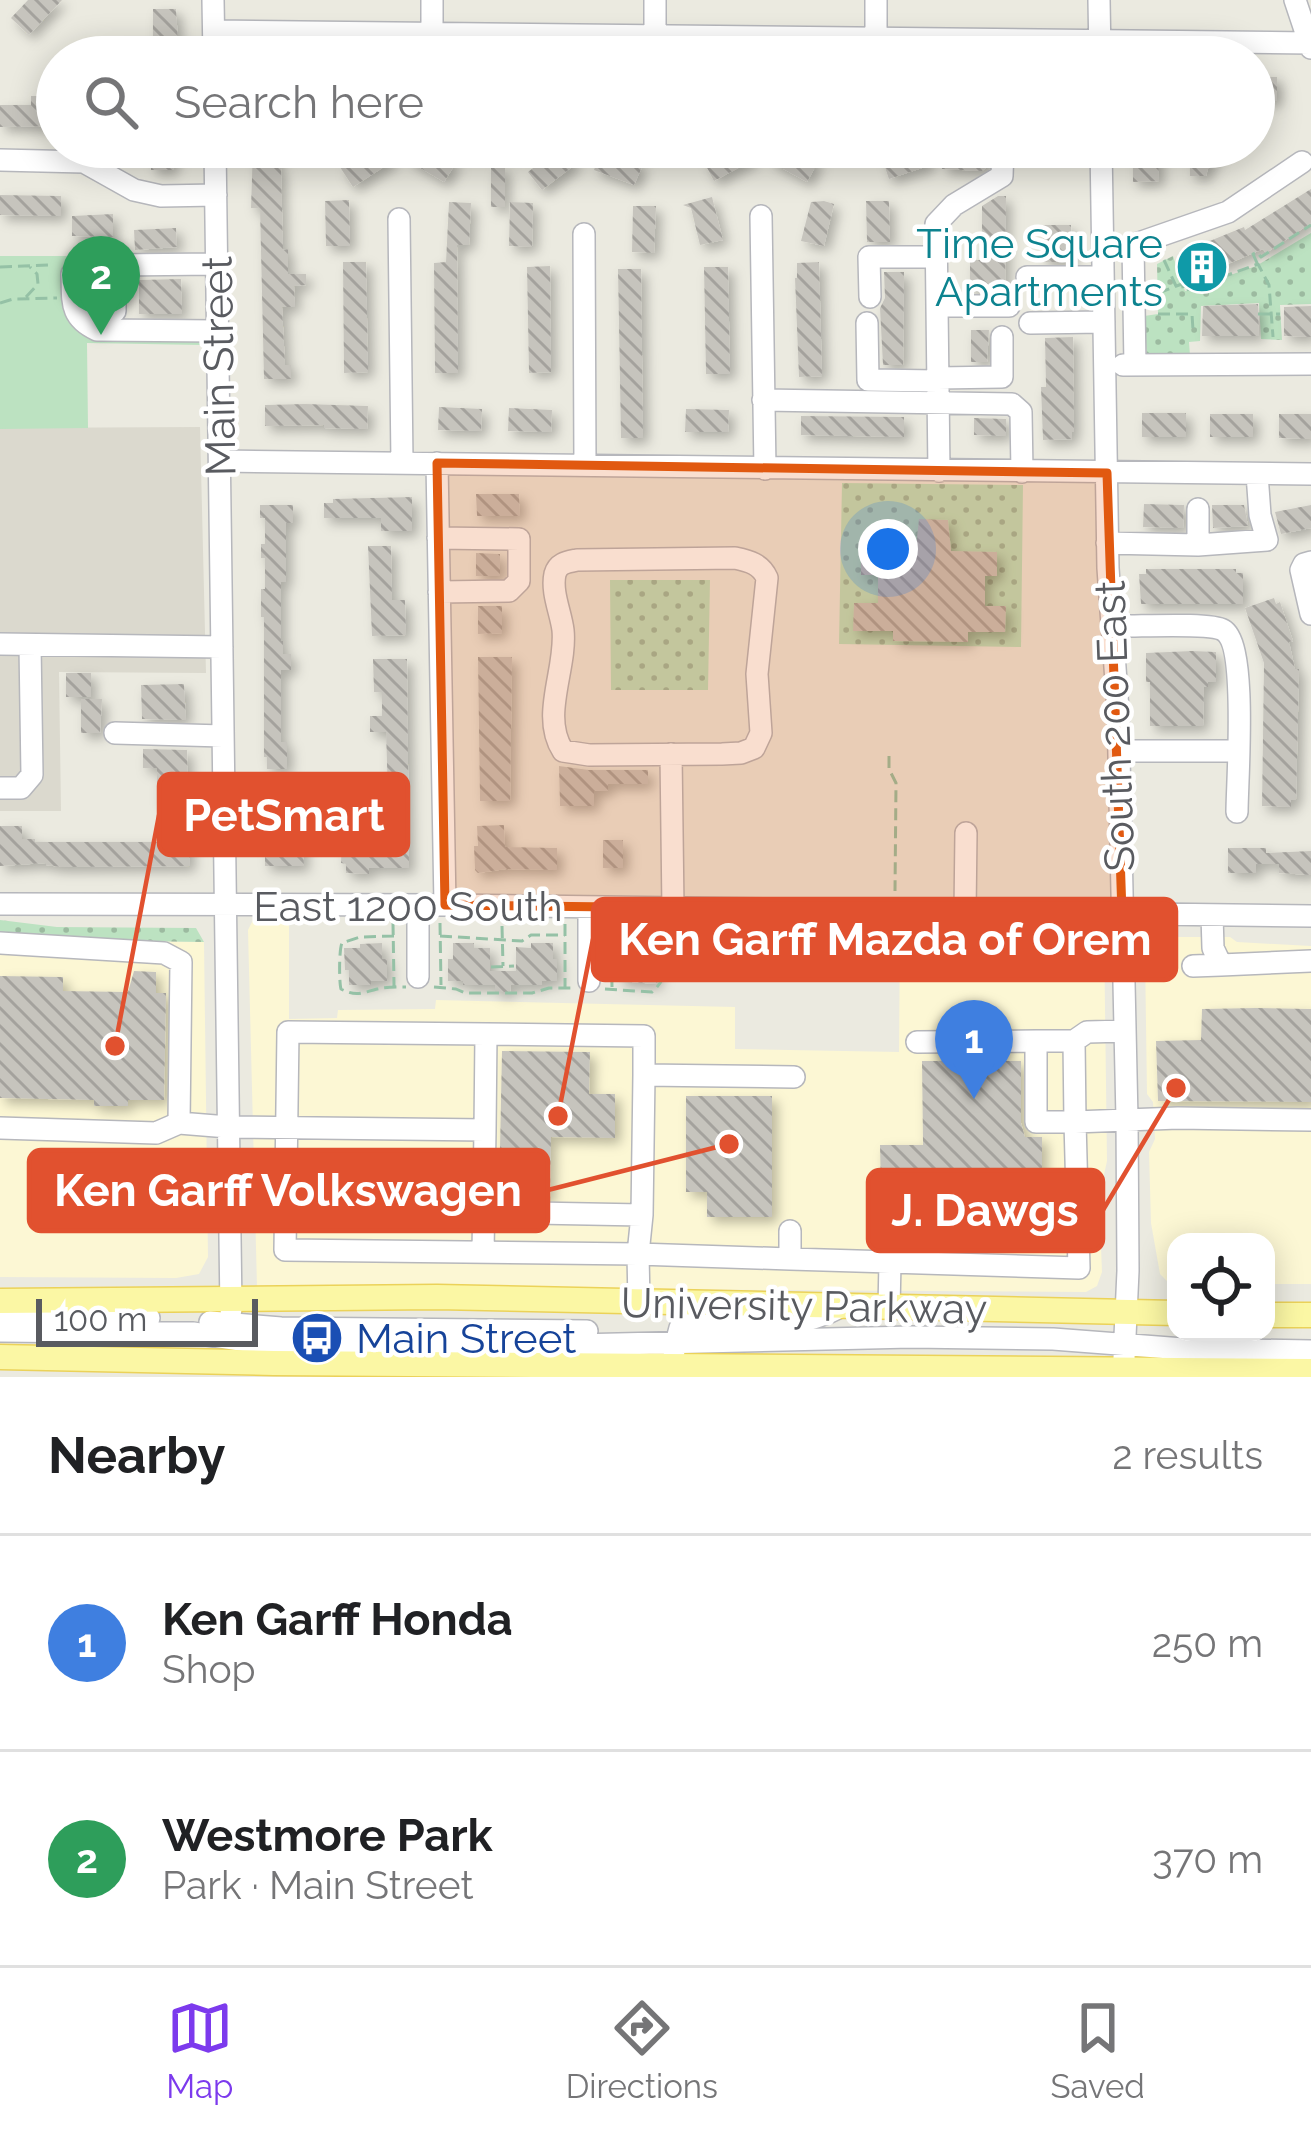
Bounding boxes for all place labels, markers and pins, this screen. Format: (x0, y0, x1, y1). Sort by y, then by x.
place label: Time Square Apartments (916, 219, 1163, 316)
pin: 2 (62, 236, 140, 335)
building icon: Time Square Apartments (1174, 239, 1230, 295)
callout: PetSmart (159, 774, 408, 855)
callout: Ken Garff Mazda of Orem (593, 899, 1176, 980)
pin: 1 (935, 1000, 1013, 1099)
callout: Ken Garff Volkswagen (29, 1150, 548, 1231)
callout: J. Dawgs (868, 1170, 1103, 1251)
bus stop icon: Main Street (289, 1310, 345, 1366)
place label: Main Street (356, 1314, 576, 1363)

